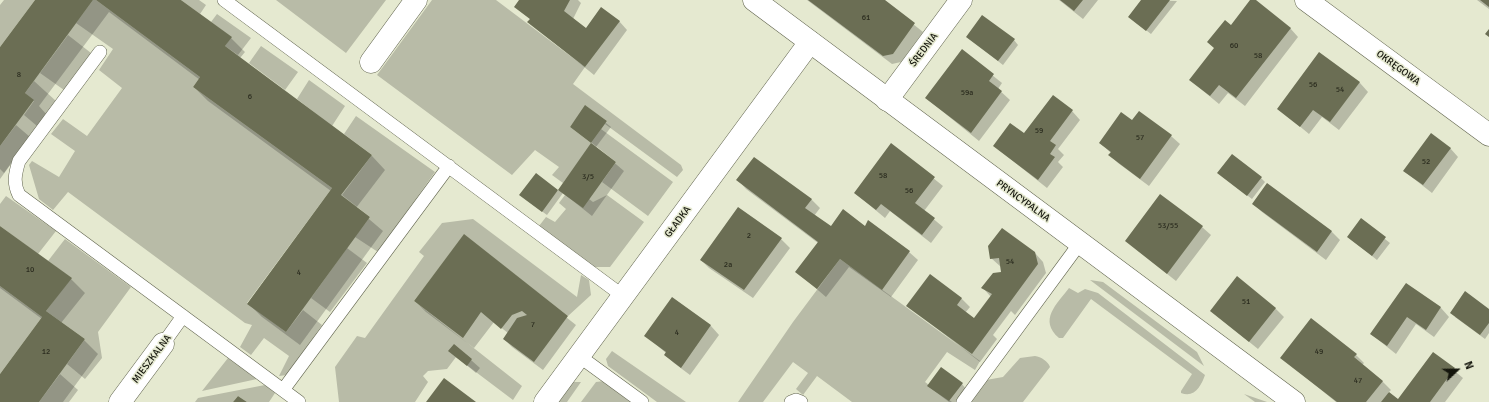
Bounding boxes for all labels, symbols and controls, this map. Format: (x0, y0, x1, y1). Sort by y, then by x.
house number: 61 (862, 13, 870, 23)
street label: ŚREDNIA (907, 31, 941, 69)
house number: 60 (1230, 41, 1238, 51)
street label: OKRĘGOWA (1374, 48, 1422, 88)
house number: 58 (1254, 51, 1262, 61)
house number: 8 (17, 70, 21, 80)
house number: 56 (1309, 80, 1317, 90)
house number: 54 (1336, 85, 1344, 95)
house number: 59a (961, 88, 973, 98)
house number: 6 (248, 92, 252, 102)
house number: 59 (1035, 126, 1043, 136)
house number: 57 (1136, 133, 1144, 143)
house number: 52 (1422, 157, 1430, 167)
house number: 58 (879, 171, 887, 181)
house number: 3/5 (582, 172, 594, 182)
street label: PRYNCYPALNA (994, 177, 1052, 225)
house number: 56 (905, 186, 913, 196)
street label: GŁADKA (662, 204, 694, 240)
house number: 53/55 (1158, 221, 1178, 231)
house number: 2 (747, 231, 751, 241)
house number: 54 (1006, 257, 1014, 267)
house number: 2a (724, 260, 732, 270)
house number: 10 (26, 265, 34, 275)
house number: 4 (297, 268, 301, 278)
house number: 51 (1242, 297, 1250, 307)
house number: 7 (531, 320, 535, 330)
house number: 4 (675, 328, 679, 338)
street label: MIESZKALNA (130, 332, 174, 386)
house number: 12 (42, 347, 50, 357)
house number: 49 (1315, 347, 1323, 357)
north arrow (1437, 350, 1477, 390)
text: N (1461, 359, 1476, 371)
house number: 47 (1354, 376, 1362, 386)

